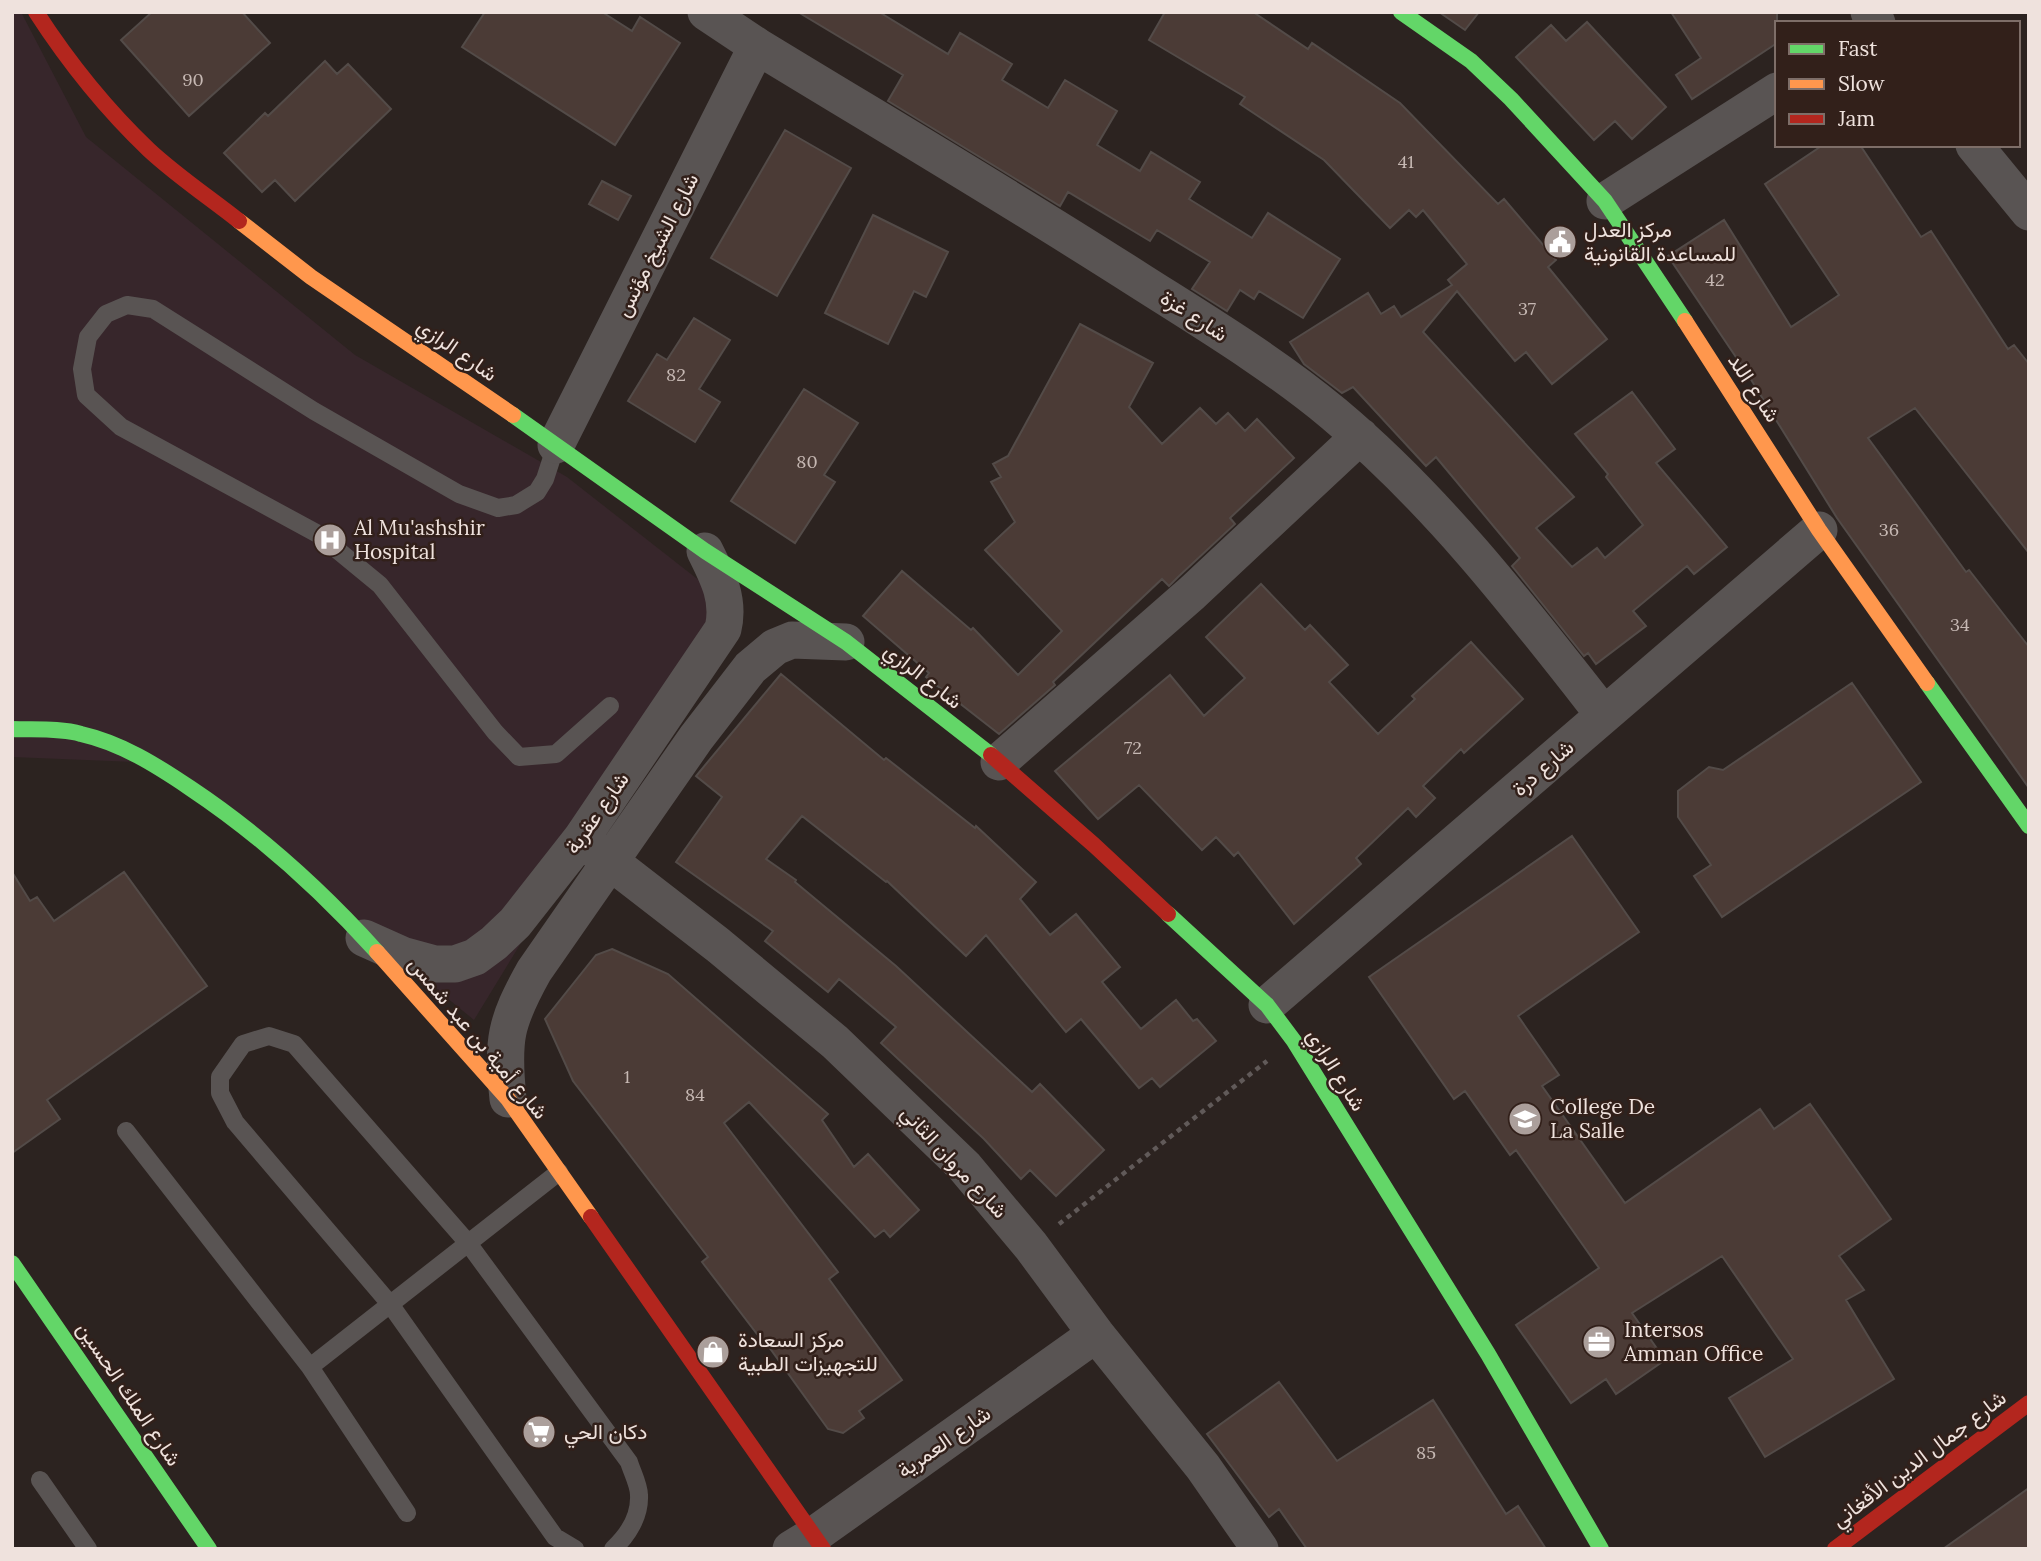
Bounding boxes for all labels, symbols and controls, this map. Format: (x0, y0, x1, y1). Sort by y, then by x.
legend (1775, 21, 2020, 147)
text: Fast (1838, 35, 1878, 62)
house number: 90 (182, 68, 204, 91)
text: Slow (1838, 70, 1885, 97)
text: Jam (1837, 105, 1875, 132)
house number: 41 (1398, 150, 1414, 173)
street label: شارع الشيخ مؤنس (609, 168, 705, 322)
place label: مركز العدل للمساعدة القانونية (1584, 216, 1736, 267)
public building icon: مركز العدل للمساعدة القانونية (1541, 223, 1579, 261)
house number: 42 (1705, 268, 1725, 291)
street label: شارع غزة (1155, 284, 1233, 348)
house number: 37 (1518, 297, 1536, 320)
street label: شارع الرازي (409, 312, 503, 390)
street label: شارع اللد (1721, 348, 1787, 428)
house number: 82 (666, 363, 686, 386)
house number: 80 (796, 450, 818, 473)
place label: Al Mu'ashshir Hospital (353, 514, 485, 565)
house number: 36 (1879, 518, 1899, 541)
hospital icon: Al Mu'ashshir Hospital (311, 521, 349, 559)
house number: 34 (1950, 613, 1970, 636)
street label: شارع الرازي (876, 637, 968, 718)
street label: شارع درة (1506, 733, 1580, 803)
house number: 72 (1124, 736, 1142, 759)
street label: شارع عقربة (559, 767, 635, 859)
street label: شارع أمية بن عبد شمس (402, 951, 554, 1125)
street label: شارع الرازي (1297, 1023, 1372, 1118)
house number: 1 (624, 1065, 630, 1088)
house number: 84 (685, 1083, 705, 1106)
place label: College De La Salle (1550, 1093, 1655, 1144)
street label: شارع مروان الثاني (892, 1100, 1014, 1227)
school or university icon: College De La Salle (1506, 1100, 1544, 1138)
street label: شارع الملك الحسين (70, 1316, 188, 1472)
place label: Intersos Amman Office (1623, 1316, 1763, 1367)
office icon: Intersos Amman Office (1580, 1323, 1618, 1361)
place label: مركز السعادة للتجهيزات الطبية (738, 1326, 878, 1377)
shop icon: مركز السعادة للتجهيزات الطبية (694, 1333, 732, 1371)
street label: شارع جمال الدين الأفغاني (1826, 1384, 2014, 1536)
street label: شارع العمرية (892, 1399, 996, 1485)
supermarket icon: دكان الحي (520, 1413, 558, 1451)
place label: دكان الحي (564, 1418, 647, 1449)
house number: 85 (1416, 1441, 1436, 1464)

